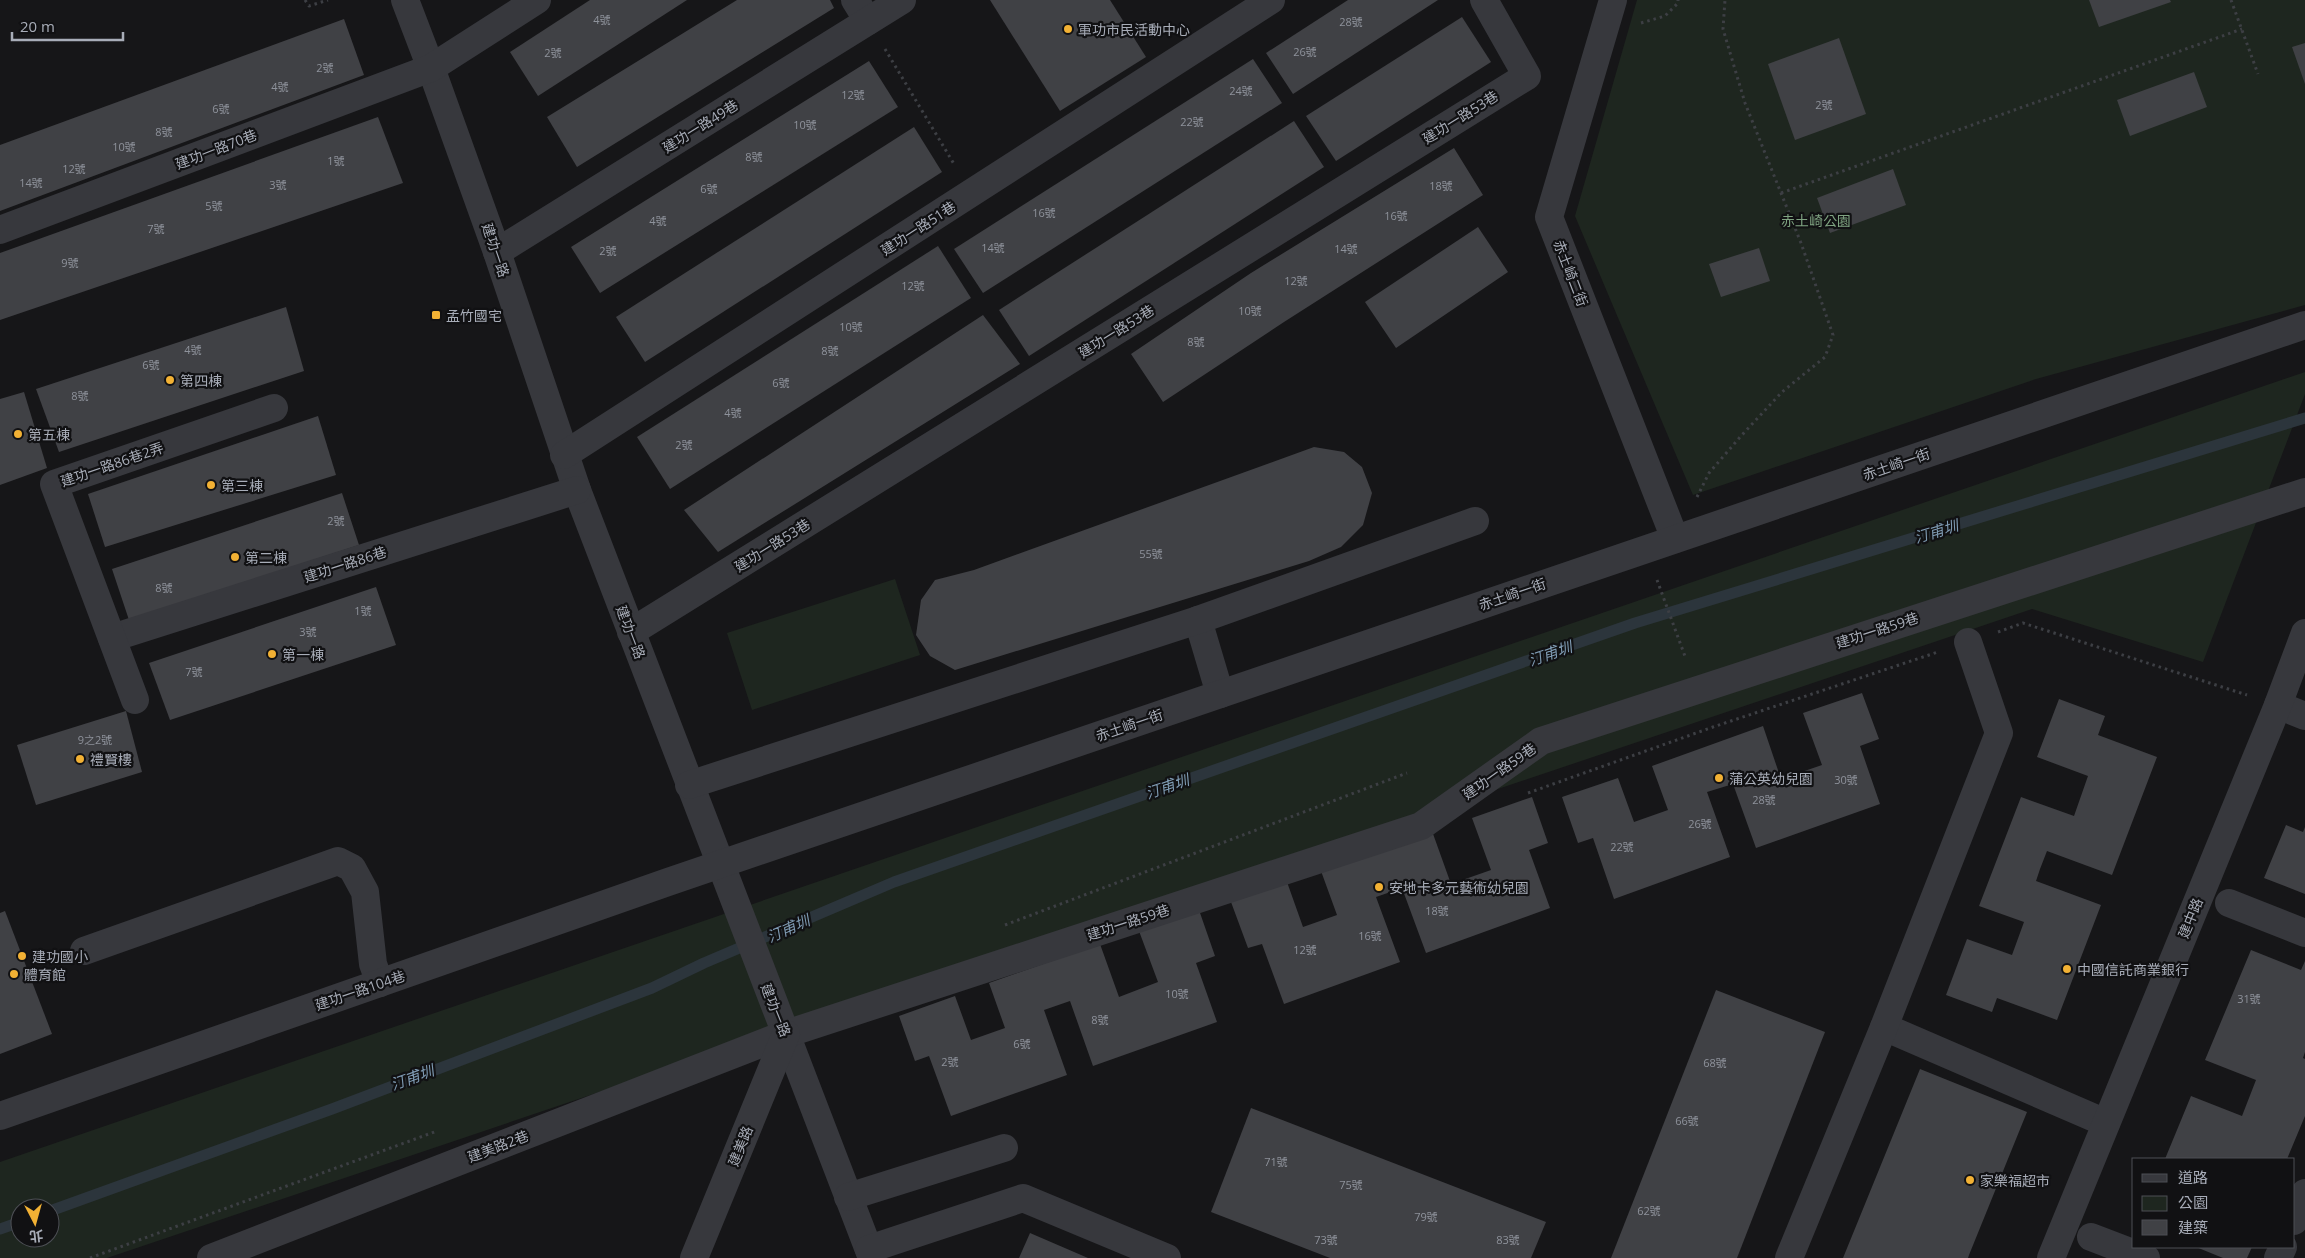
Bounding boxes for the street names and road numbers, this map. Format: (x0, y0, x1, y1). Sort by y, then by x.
street label: 建功一路53巷 (1418, 86, 1502, 148)
street label: 建功一路49巷 (658, 95, 742, 157)
street label: 建功一路70巷 (172, 125, 260, 173)
street label: 建功一路51巷 (877, 197, 959, 259)
street label: 建功一路 (478, 220, 514, 280)
street label: 赤土崎二街 (1550, 237, 1592, 309)
street label: 建功一路53巷 (1074, 300, 1158, 362)
street label: 建功一路86巷2弄 (58, 437, 166, 491)
street label: 赤土崎一街 (1860, 444, 1932, 484)
street label: 建功一路53巷 (730, 514, 814, 576)
street label: 建功一路86巷 (301, 542, 389, 586)
street label: 赤土崎一街 (1476, 574, 1548, 614)
street label: 建功一路 (612, 602, 650, 662)
street label: 建功一路59巷 (1833, 608, 1921, 652)
street label: 赤土崎一街 (1093, 705, 1165, 745)
street label: 建功一路59巷 (1458, 739, 1540, 803)
street label: 建中路 (2173, 895, 2207, 941)
street label: 建功一路59巷 (1084, 900, 1172, 944)
street label: 建功一路104巷 (312, 966, 408, 1014)
street label: 建功一路 (757, 980, 795, 1040)
street label: 建美路 (723, 1123, 757, 1169)
street label: 建美路2巷 (465, 1126, 531, 1166)

